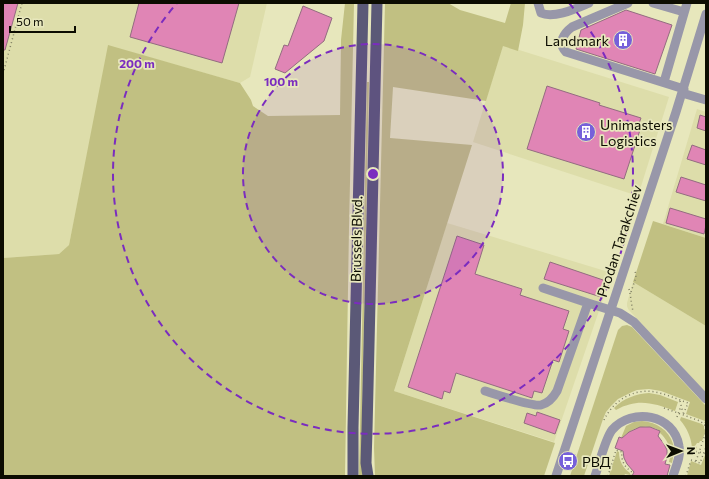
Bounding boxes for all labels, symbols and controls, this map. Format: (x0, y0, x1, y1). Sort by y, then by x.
scale bar (10, 8, 75, 34)
text: 50 m (16, 14, 44, 28)
building icon: Landmark (612, 29, 634, 51)
place label: Landmark (545, 32, 609, 49)
text: 200 m (119, 56, 155, 70)
text: 100 m (264, 74, 298, 88)
place label: Unimasters Logistics (600, 116, 672, 149)
building icon: Unimasters Logistics (575, 121, 597, 143)
centre of rings (366, 167, 380, 181)
street label: Prodan Tarakchiev (593, 183, 645, 299)
street label: Brussels Blvd. (347, 196, 365, 282)
north arrow (661, 431, 701, 471)
text: N (685, 447, 698, 455)
bus stop icon: РВД (557, 450, 579, 472)
place label: РВД (582, 453, 611, 470)

